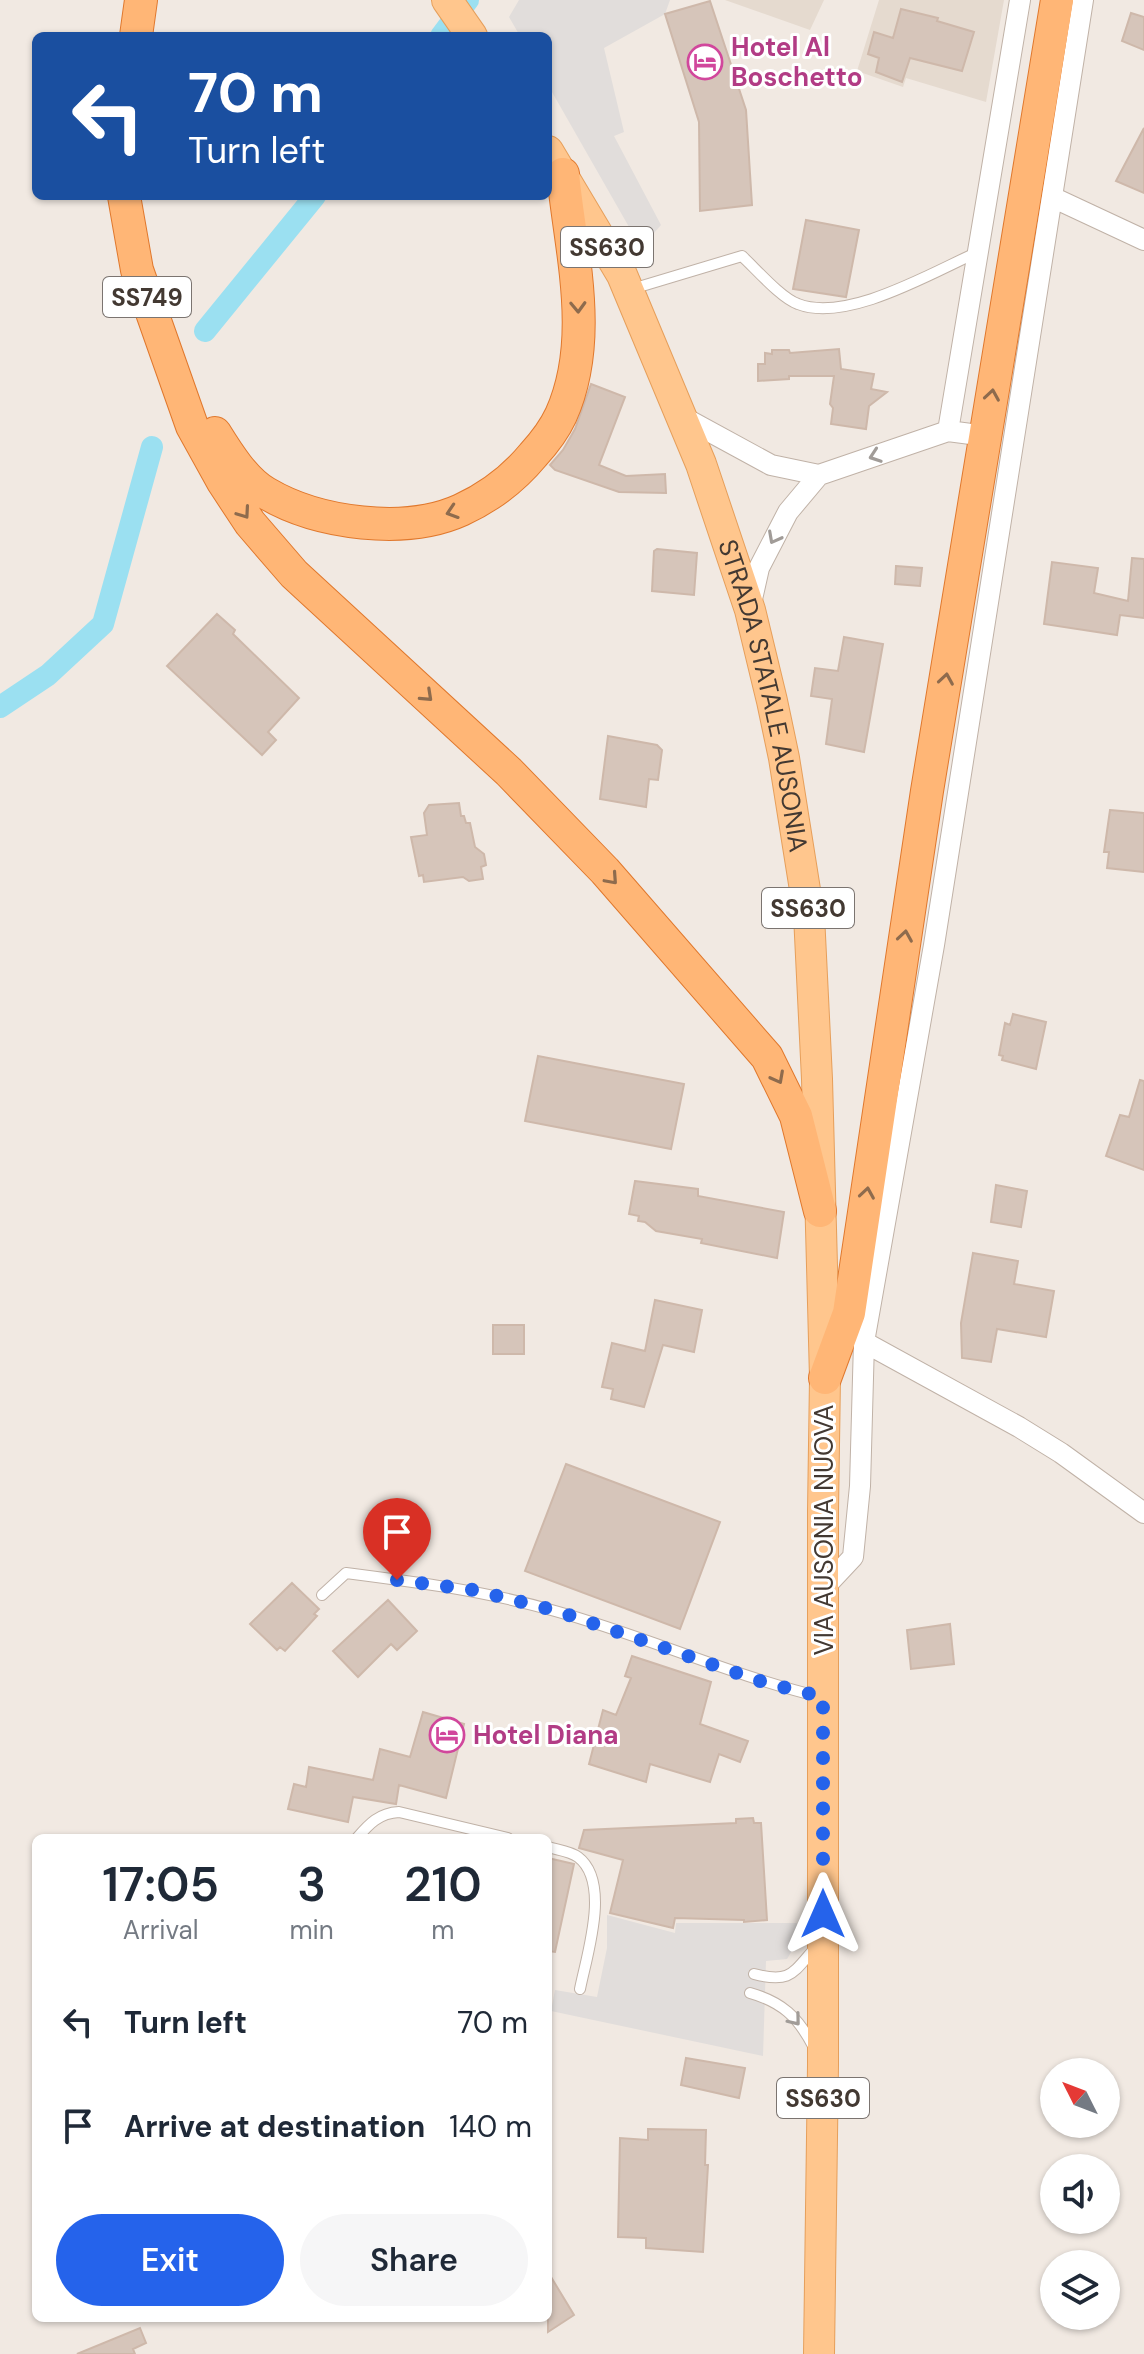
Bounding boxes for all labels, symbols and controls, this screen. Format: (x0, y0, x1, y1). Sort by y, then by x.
place label: Hotel Al Boschetto (731, 30, 863, 94)
hotel icon: Hotel Al Boschetto (686, 43, 724, 81)
text: 70 m (188, 56, 323, 129)
icon: left (56, 64, 160, 168)
text: Turn left (188, 127, 325, 174)
road number: SS630 (561, 227, 653, 267)
road number: SS749 (103, 277, 191, 317)
one-way arrow (570, 301, 587, 314)
one-way arrow (983, 388, 1000, 402)
one-way arrow (868, 447, 882, 463)
one-way arrow (446, 502, 460, 518)
one-way arrow (234, 504, 249, 518)
one-way arrow (769, 529, 784, 544)
street label: STRADA STATALE AUSONIA (711, 535, 816, 855)
one-way arrow (936, 673, 953, 686)
one-way arrow (418, 687, 432, 702)
one-way arrow (602, 870, 617, 884)
road number: SS630 (762, 888, 854, 928)
one-way arrow (896, 929, 913, 943)
one-way arrow (769, 1070, 784, 1084)
one-way arrow (858, 1187, 875, 1200)
street label: VIA AUSONIA NUOVA (807, 1404, 841, 1656)
pin (363, 1498, 431, 1580)
icon: arrive (375, 1510, 419, 1554)
hotel icon: Hotel Diana (428, 1716, 466, 1754)
place label: Hotel Diana (473, 1718, 619, 1752)
text: 17:05 (102, 1853, 219, 1916)
text: 3 (297, 1853, 326, 1916)
text: 210 (404, 1853, 482, 1916)
position arrow (781, 1872, 865, 1956)
text: Arrival (123, 1913, 199, 1947)
text: min (289, 1913, 334, 1947)
text: m (431, 1913, 454, 1947)
icon: left (56, 2000, 100, 2044)
text: Turn left (124, 2003, 247, 2042)
text: 70 m (457, 2003, 528, 2042)
one-way arrow (786, 2010, 800, 2025)
north arrow (1040, 2058, 1120, 2138)
map controls (1040, 2058, 1120, 2330)
road number: SS630 (777, 2078, 869, 2118)
icon: arrive (56, 2104, 100, 2148)
text: Arrive at destination (124, 2107, 425, 2146)
text: 140 m (449, 2107, 532, 2146)
button: sound (1040, 2154, 1120, 2234)
button: Exit (56, 2214, 284, 2306)
button: Share (300, 2214, 528, 2306)
button: layers (1040, 2250, 1120, 2330)

